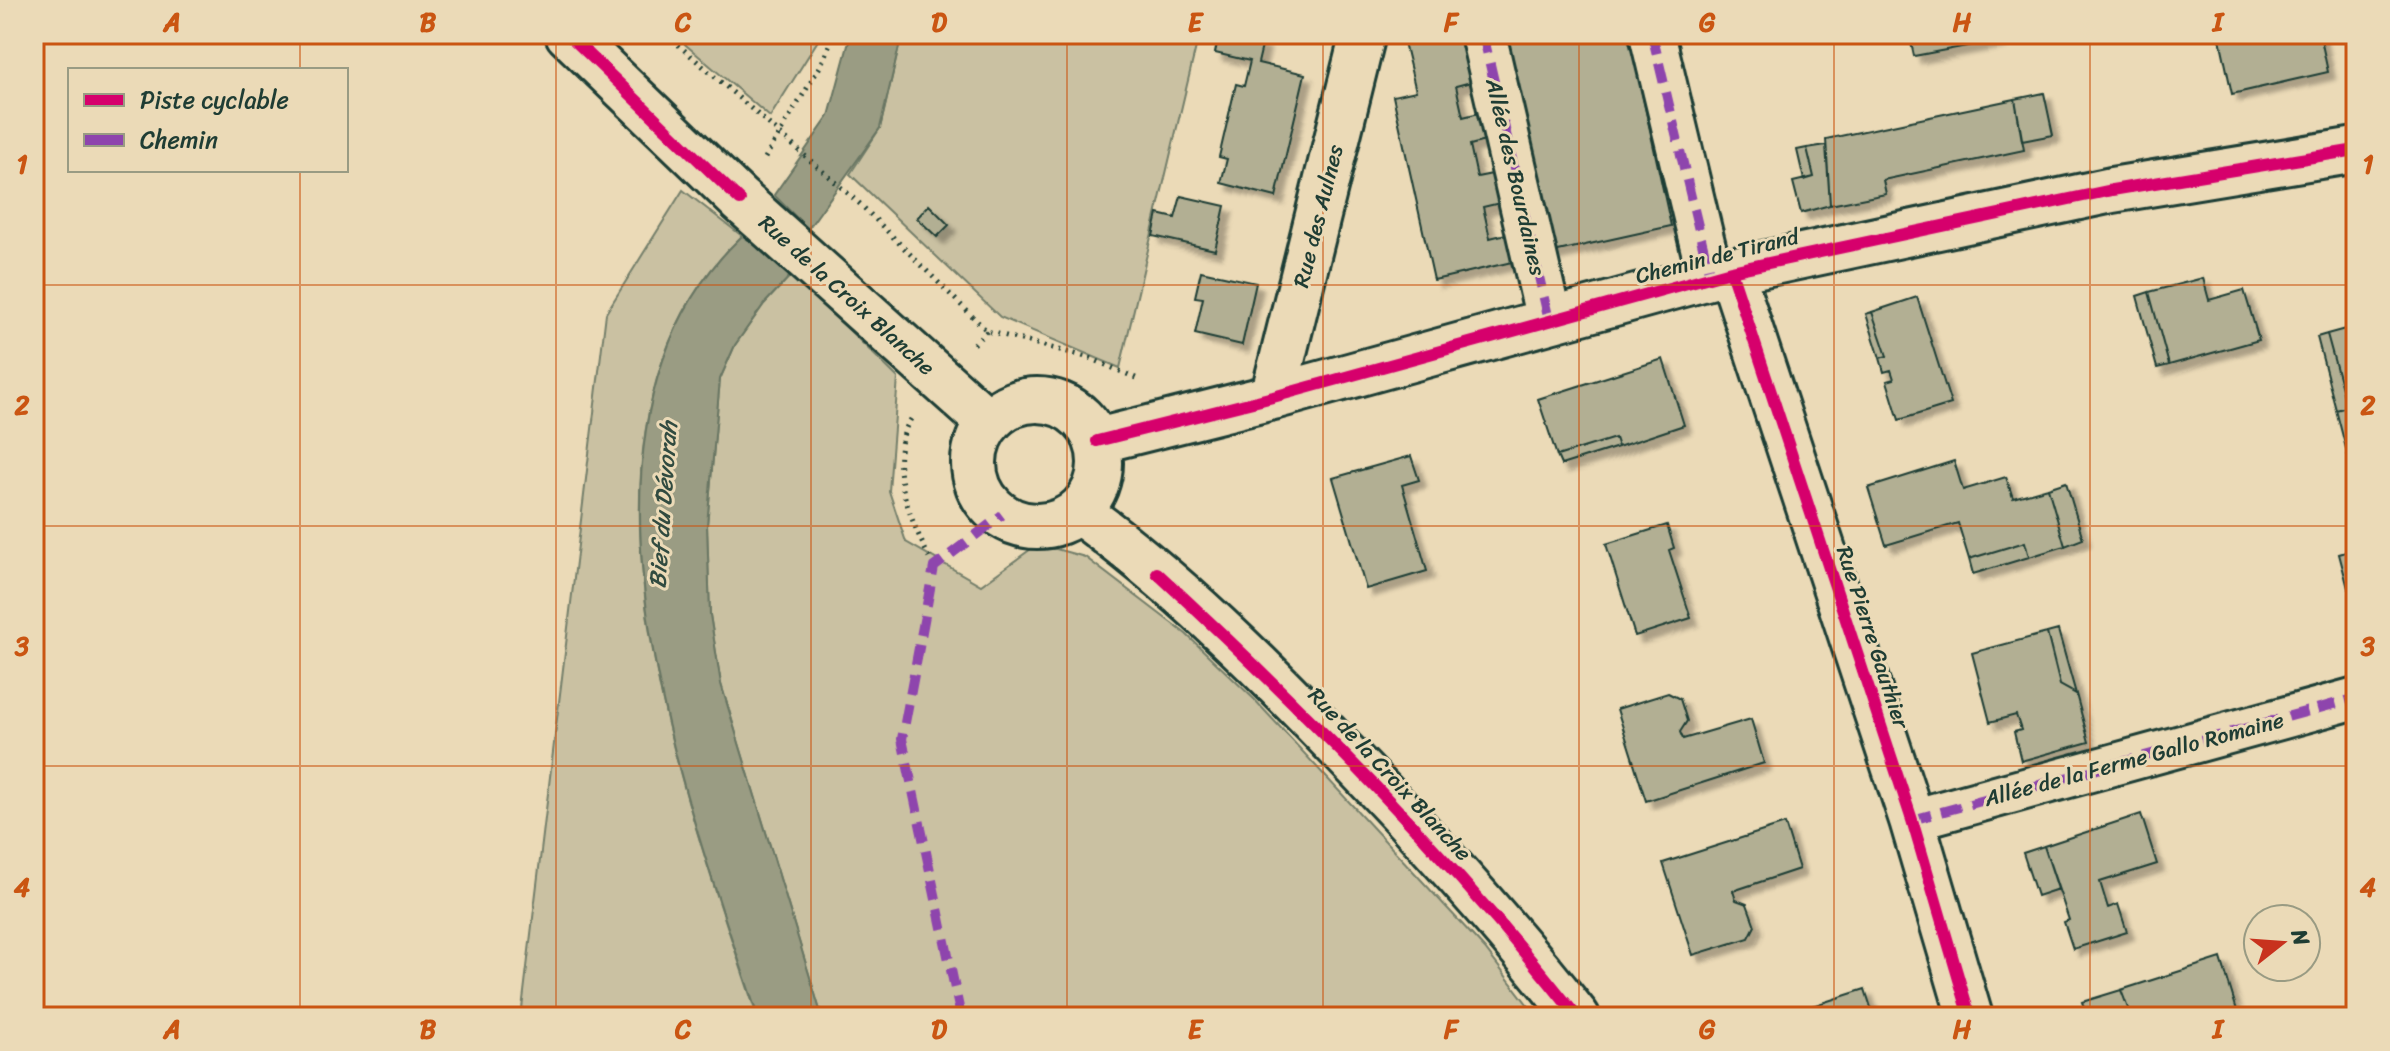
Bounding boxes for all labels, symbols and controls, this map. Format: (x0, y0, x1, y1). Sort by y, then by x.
text: A (162, 0, 181, 45)
text: B (420, 0, 437, 45)
text: C (674, 0, 692, 45)
text: D (931, 0, 947, 45)
text: E (1188, 0, 1205, 45)
text: F (1443, 0, 1460, 45)
text: G (1699, 0, 1716, 45)
text: H (1953, 0, 1972, 45)
text: I (2211, 0, 2226, 45)
legend (68, 68, 348, 172)
street label: Allée des Bourdaines (1474, 73, 1558, 280)
text: Piste cyclable (140, 79, 289, 121)
text: Chemin (140, 119, 218, 161)
street label: Rue des Aulnes (1281, 140, 1355, 292)
text: 1 (16, 141, 28, 187)
text: 1 (2362, 141, 2374, 187)
street label: Rue de la Croix Blanche (750, 204, 944, 386)
street label: Chemin de Tirand (1631, 217, 1804, 295)
text: 2 (13, 382, 30, 428)
text: 2 (2359, 382, 2376, 428)
water label: Bief du Dévorah (636, 418, 690, 590)
street label: Rue Pierre Gauthier (1825, 541, 1922, 735)
text: 3 (14, 623, 30, 669)
text: 3 (2360, 623, 2376, 669)
street label: Rue de la Croix Blanche (1298, 678, 1482, 870)
street label: Allée de la Ferme Gallo Romaine (1979, 700, 2288, 818)
text: 4 (14, 864, 30, 910)
text: 4 (2360, 864, 2376, 910)
north arrow (2242, 903, 2322, 983)
text: N (2279, 923, 2322, 951)
text: A (162, 1006, 181, 1051)
text: B (420, 1006, 437, 1051)
text: C (674, 1006, 692, 1051)
text: D (931, 1006, 947, 1051)
text: E (1188, 1006, 1205, 1051)
text: F (1443, 1006, 1460, 1051)
text: G (1699, 1006, 1716, 1051)
text: H (1953, 1006, 1972, 1051)
text: I (2211, 1006, 2226, 1051)

